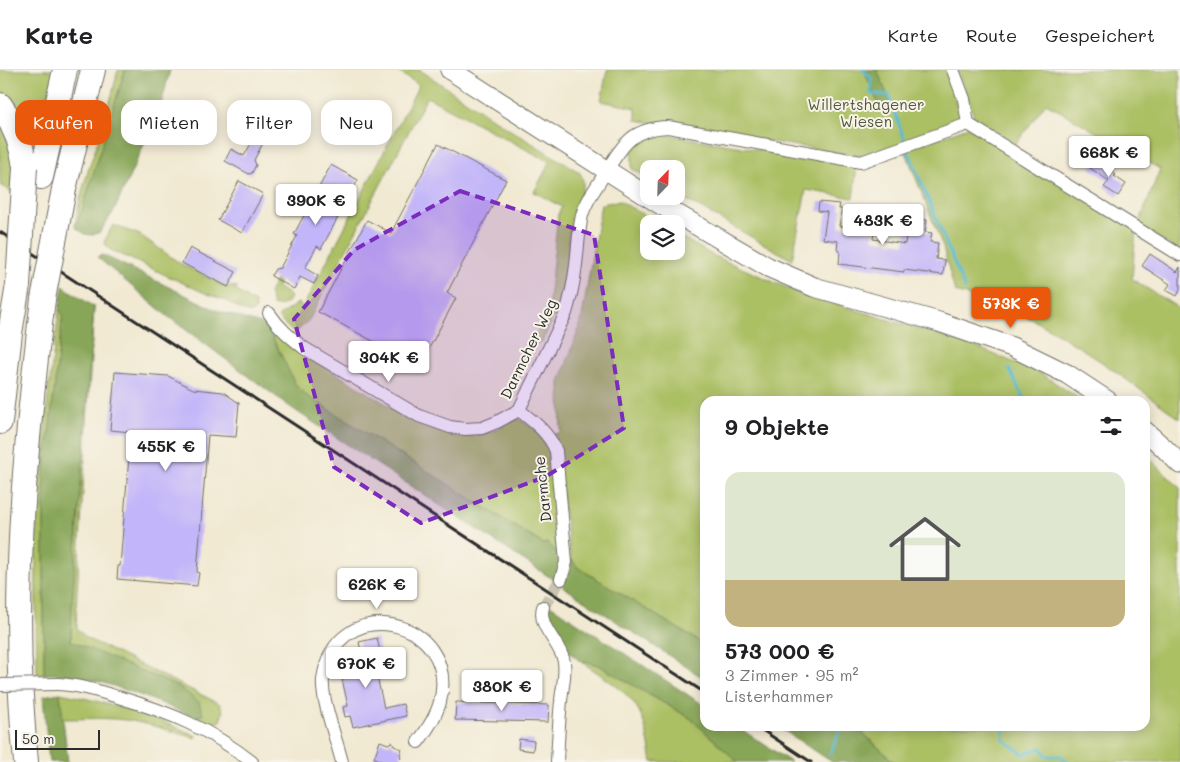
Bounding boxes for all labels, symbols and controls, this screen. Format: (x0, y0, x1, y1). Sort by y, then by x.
text: Karte (25, 19, 93, 50)
text: Karte (888, 23, 938, 47)
text: Route (966, 23, 1017, 47)
text: Gespeichert (1045, 23, 1155, 47)
park label: Willertshagener Wiesen (808, 94, 924, 131)
chip: Kaufen (15, 100, 111, 145)
chip: Mieten (121, 100, 217, 145)
chip: Filter (227, 100, 311, 145)
chip: Neu (321, 100, 392, 145)
pin: 668K € (1068, 136, 1150, 178)
text: 668K € (1080, 141, 1138, 162)
north arrow (640, 160, 685, 205)
map controls (640, 160, 685, 260)
pin: 390K € (275, 184, 357, 226)
text: 390K € (287, 189, 345, 210)
pin: 483K € (842, 204, 924, 246)
text: 483K € (854, 209, 912, 230)
button: layers (640, 215, 685, 260)
pin: 573K € (970, 286, 1052, 329)
text: 573K € (982, 292, 1040, 313)
street label: Darmcher Weg (495, 295, 561, 402)
pin: 304K € (348, 340, 430, 383)
text: 304K € (359, 346, 419, 367)
icon: filters (1097, 412, 1125, 440)
text: 9 Objekte (725, 413, 829, 440)
pin: 455K € (125, 430, 207, 472)
text: 455K € (137, 435, 195, 456)
street label: Darmche (529, 455, 555, 523)
icon: home (880, 504, 970, 594)
pin: 626K € (336, 568, 418, 610)
text: 626K € (348, 573, 406, 594)
text: 573 000 € (725, 637, 834, 664)
pin: 670K € (325, 646, 407, 689)
text: 670K € (337, 652, 395, 673)
text: 3 Zimmer · 95 m² (725, 664, 859, 685)
pin: 380K € (461, 670, 543, 712)
text: 380K € (472, 675, 532, 696)
text: Listerhammer (725, 685, 834, 706)
scale bar (15, 727, 100, 750)
text: 50 m (22, 729, 54, 748)

